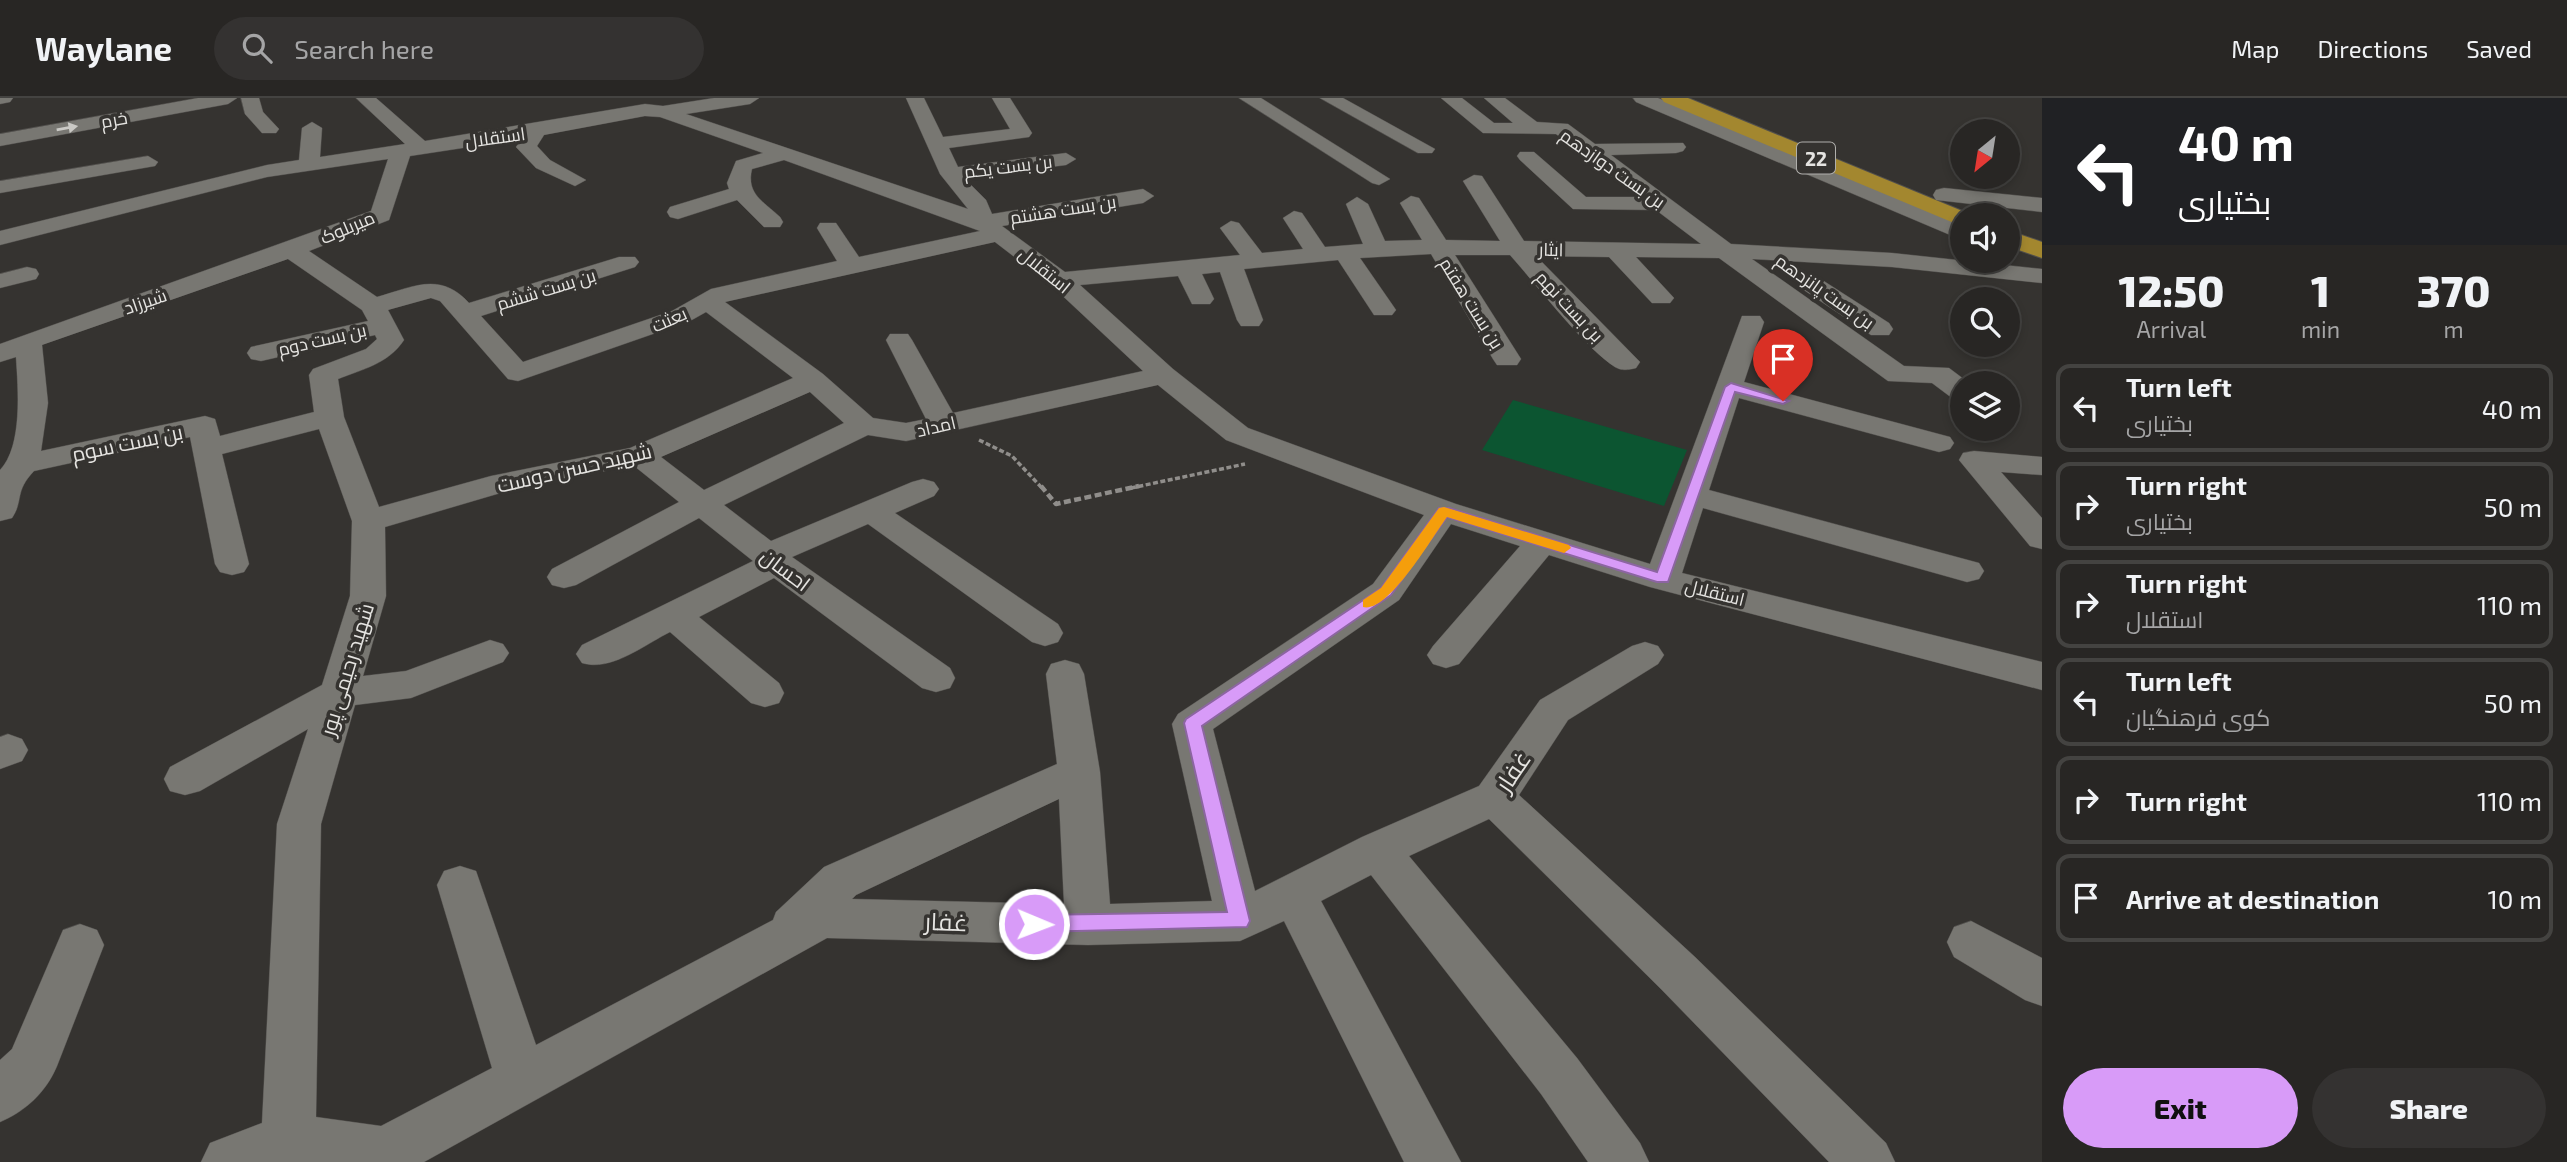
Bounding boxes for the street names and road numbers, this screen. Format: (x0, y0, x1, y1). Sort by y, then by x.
street label: خرم (99, 106, 129, 134)
street label: استقلال (463, 122, 527, 153)
street label: بن بست دوازدهم (1555, 124, 1670, 214)
road number: 22 (1797, 142, 1835, 174)
street label: بن بست یکم (963, 150, 1054, 184)
street label: بن بست هشتم (1008, 190, 1118, 230)
street label: میربلوک (316, 206, 378, 249)
street label: ایثار (1537, 238, 1564, 261)
street label: استقلال (1014, 242, 1075, 298)
street label: بن بست پانزدهم (1770, 249, 1879, 335)
street label: بن بست هفتم (1434, 253, 1509, 354)
street label: بن بست ششم (494, 263, 599, 316)
street label: بن بست نهم (1530, 266, 1608, 347)
street label: شیرزاد (121, 283, 170, 319)
street label: بعثت (648, 302, 690, 336)
street label: بن بست دوم (276, 318, 369, 362)
street label: امداد (914, 411, 958, 441)
street label: بن بست سوم (69, 418, 186, 469)
street label: شهید حسن دوست (494, 437, 654, 499)
street label: احسان (755, 542, 816, 597)
street label: استقلال (1683, 574, 1747, 611)
street label: شهید رحیمی پور (314, 600, 381, 740)
street label: غفار (1487, 745, 1536, 799)
street label: غفار (922, 906, 968, 936)

